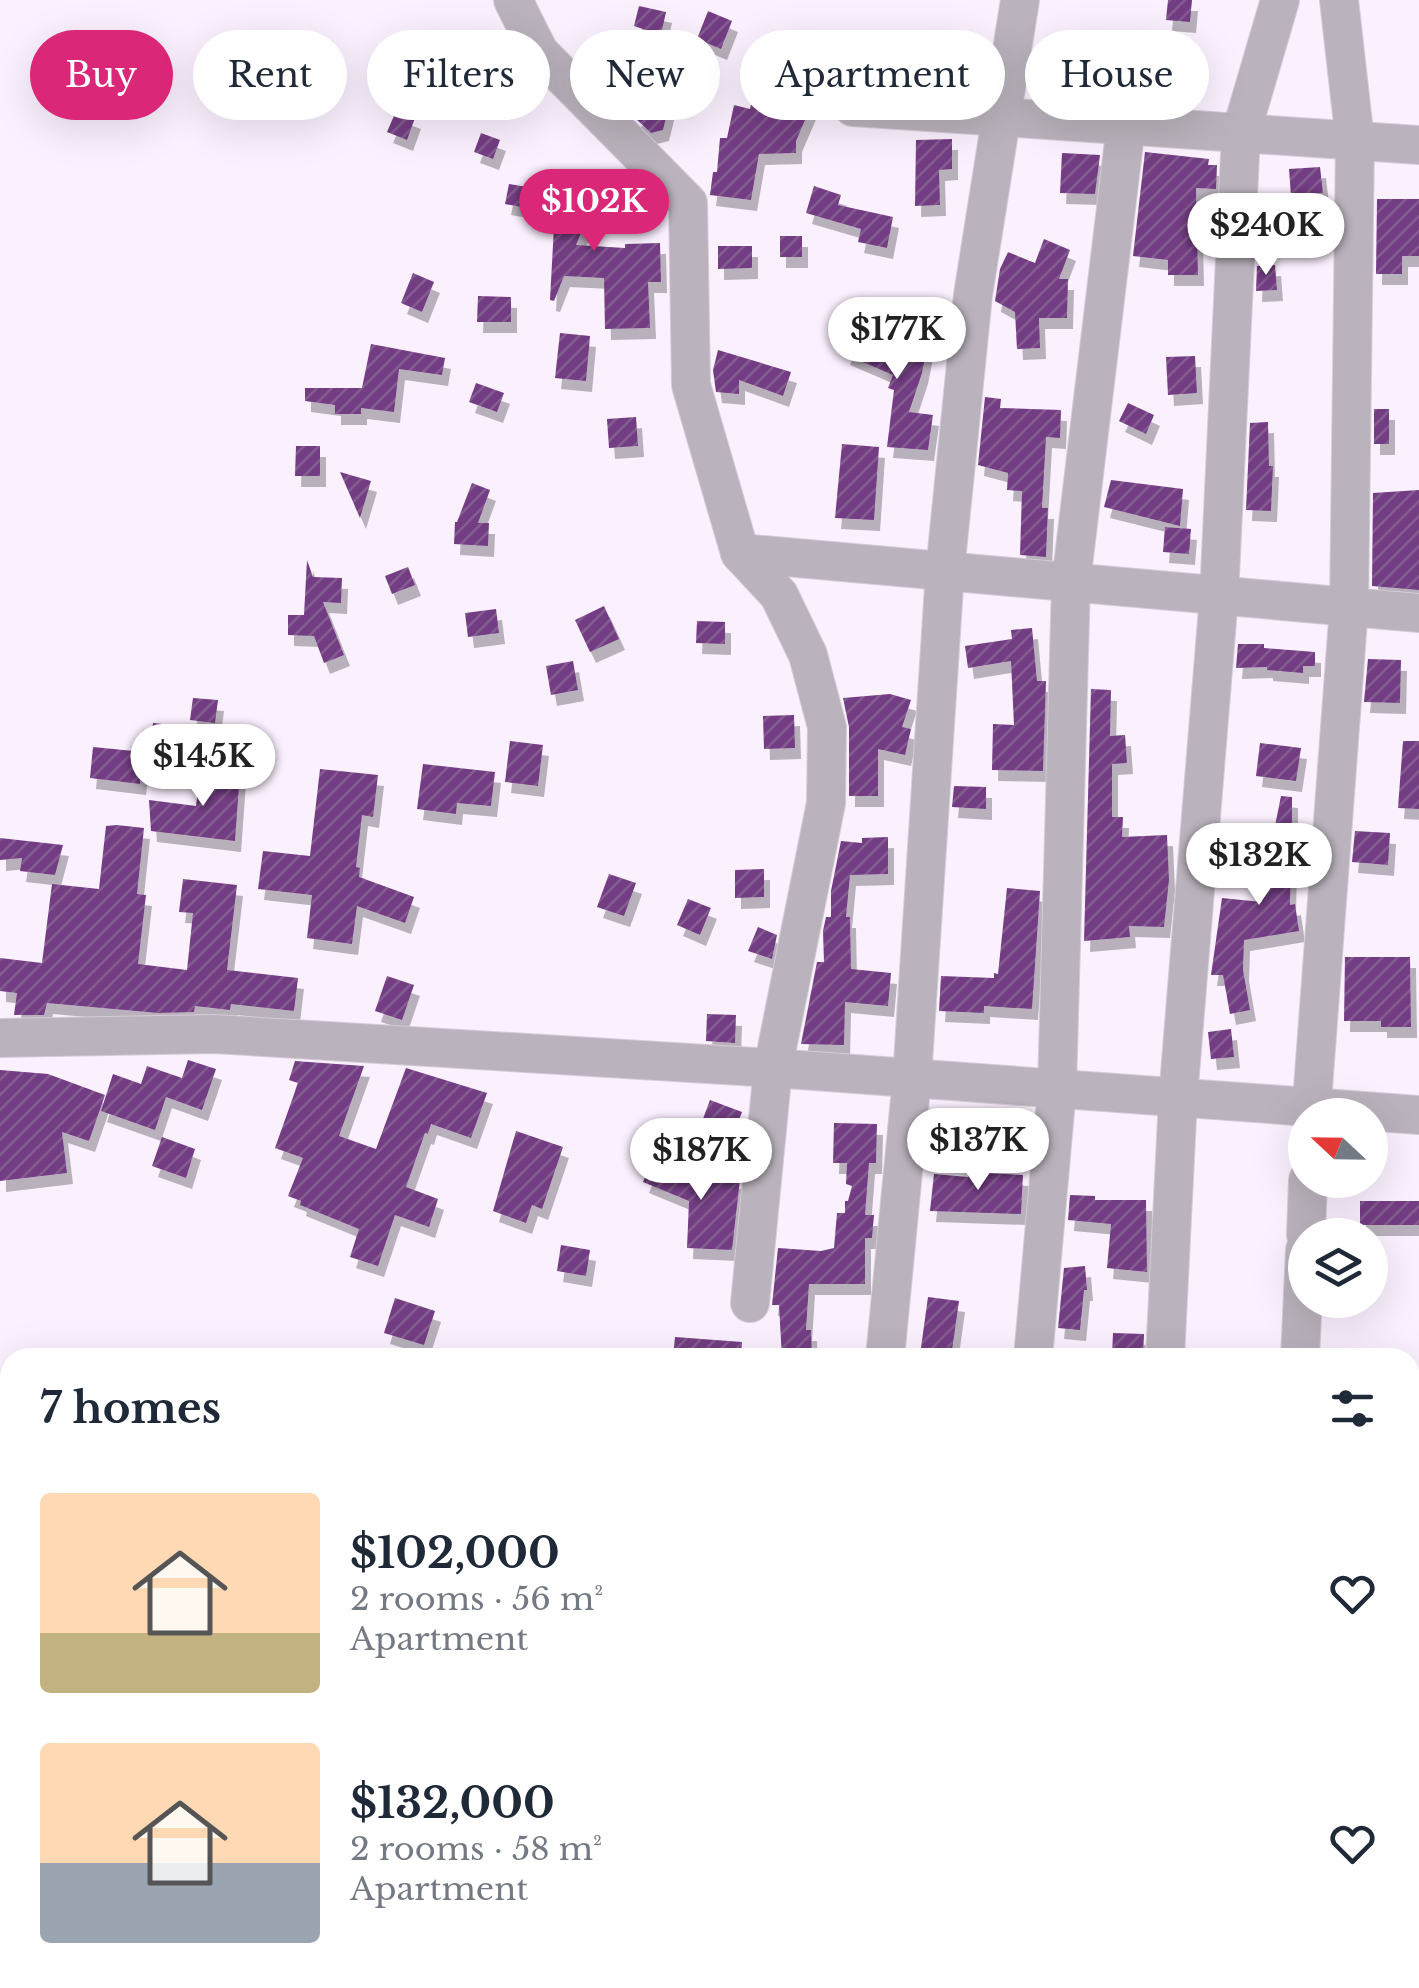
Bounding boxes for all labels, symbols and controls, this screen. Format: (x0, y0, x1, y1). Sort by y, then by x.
chip: Buy (30, 30, 173, 120)
chip: Rent (193, 30, 347, 120)
chip: Filters (367, 30, 550, 120)
chip: New (570, 30, 720, 120)
chip: Apartment (740, 30, 1005, 120)
chip: House (1025, 30, 1209, 120)
pin: $102K (524, 169, 664, 254)
text: $102K (541, 181, 647, 221)
pin: $240K (1196, 193, 1336, 278)
text: $240K (1209, 205, 1323, 245)
pin: $177K (827, 297, 967, 382)
text: $177K (850, 309, 944, 349)
pin: $145K (133, 724, 273, 809)
text: $145K (152, 736, 254, 776)
pin: $132K (1189, 823, 1329, 908)
text: $132K (1208, 835, 1310, 875)
north arrow (1288, 1098, 1388, 1198)
map controls (1288, 1098, 1388, 1318)
pin: $137K (908, 1108, 1048, 1193)
pin: $187K (631, 1118, 771, 1203)
text: $137K (929, 1120, 1027, 1160)
text: $187K (652, 1130, 750, 1170)
button: layers (1288, 1218, 1388, 1318)
icon: filters (1325, 1381, 1380, 1436)
text: 7 homes (40, 1382, 221, 1434)
text: $102,000 (350, 1527, 560, 1579)
icon: home (120, 1533, 240, 1653)
icon: heart (1325, 1566, 1380, 1621)
text: 2 rooms · 56 m² (350, 1579, 603, 1619)
text: Apartment (350, 1619, 528, 1659)
text: $132,000 (350, 1777, 555, 1829)
icon: home (120, 1783, 240, 1903)
icon: heart (1325, 1816, 1380, 1871)
text: 2 rooms · 58 m² (350, 1829, 602, 1869)
text: Apartment (350, 1869, 528, 1909)

